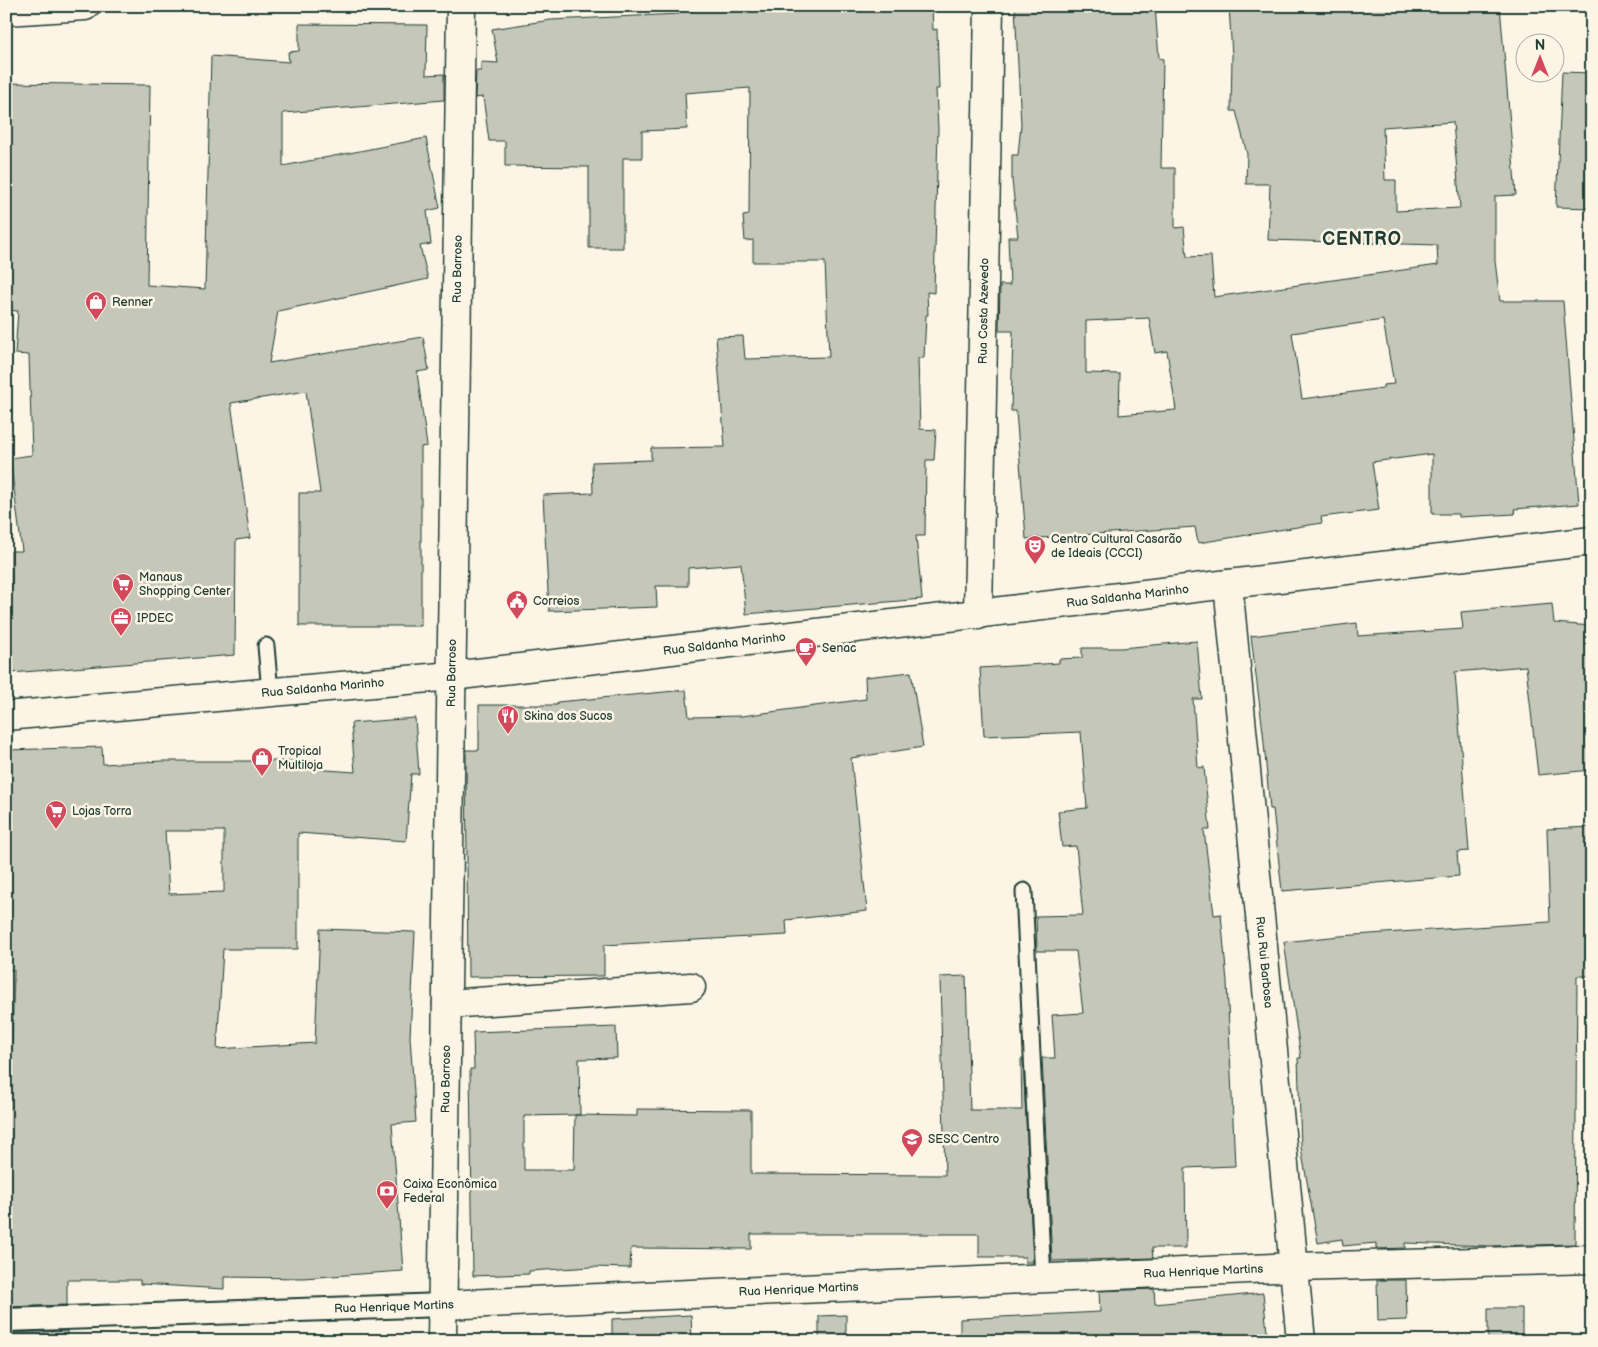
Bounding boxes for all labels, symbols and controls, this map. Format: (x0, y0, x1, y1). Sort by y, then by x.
north arrow (1516, 32, 1566, 82)
text: N (1535, 37, 1545, 54)
district label: CENTRO (1322, 229, 1402, 250)
street label: Rua Barroso (449, 235, 465, 303)
street label: Rua Costa Azevedo (975, 258, 992, 364)
shop icon: Renner (84, 290, 108, 321)
place label: Renner (112, 295, 153, 310)
place label: Centro Cultural Casarão de Ideais (CCCI) (1051, 532, 1182, 561)
theatre icon: Centro Cultural Casarão de Ideais (CCCI) (1023, 534, 1047, 565)
place label: Manaus Shopping Center (139, 570, 231, 599)
supermarket icon: Manaus Shopping Center (111, 572, 135, 603)
street label: Rua Saldanha Marinho (1065, 581, 1190, 611)
public building icon: Correios (505, 589, 529, 620)
place label: Correios (533, 594, 580, 609)
office icon: IPDEC (109, 606, 133, 637)
place label: IPDEC (137, 611, 174, 626)
street label: Rua Saldanha Marinho (662, 629, 787, 658)
cafe icon: Senac (794, 636, 818, 667)
street label: Rua Barroso (444, 639, 459, 707)
place label: Senac (822, 641, 856, 656)
street label: Rua Saldanha Marinho (261, 675, 385, 701)
restaurant icon: Skina dos Sucos (496, 704, 520, 735)
place label: Skina dos Sucos (524, 709, 613, 724)
place label: Tropical Multiloja (278, 744, 323, 773)
shop icon: Tropical Multiloja (250, 746, 274, 777)
supermarket icon: Lojas Torra (44, 799, 68, 830)
place label: Lojas Torra (72, 804, 132, 819)
street label: Rua Rui Barbosa (1253, 916, 1276, 1009)
street label: Rua Barroso (438, 1045, 454, 1113)
school or university icon: SESC Centro (900, 1127, 924, 1158)
place label: SESC Centro (928, 1132, 999, 1147)
place label: Caixa Econômica Federal (403, 1177, 497, 1206)
bank icon: Caixa Econômica Federal (375, 1179, 399, 1210)
street label: Rua Henrique Martins (1143, 1261, 1264, 1281)
street label: Rua Henrique Martins (738, 1279, 859, 1299)
street label: Rua Henrique Martins (334, 1297, 454, 1317)

